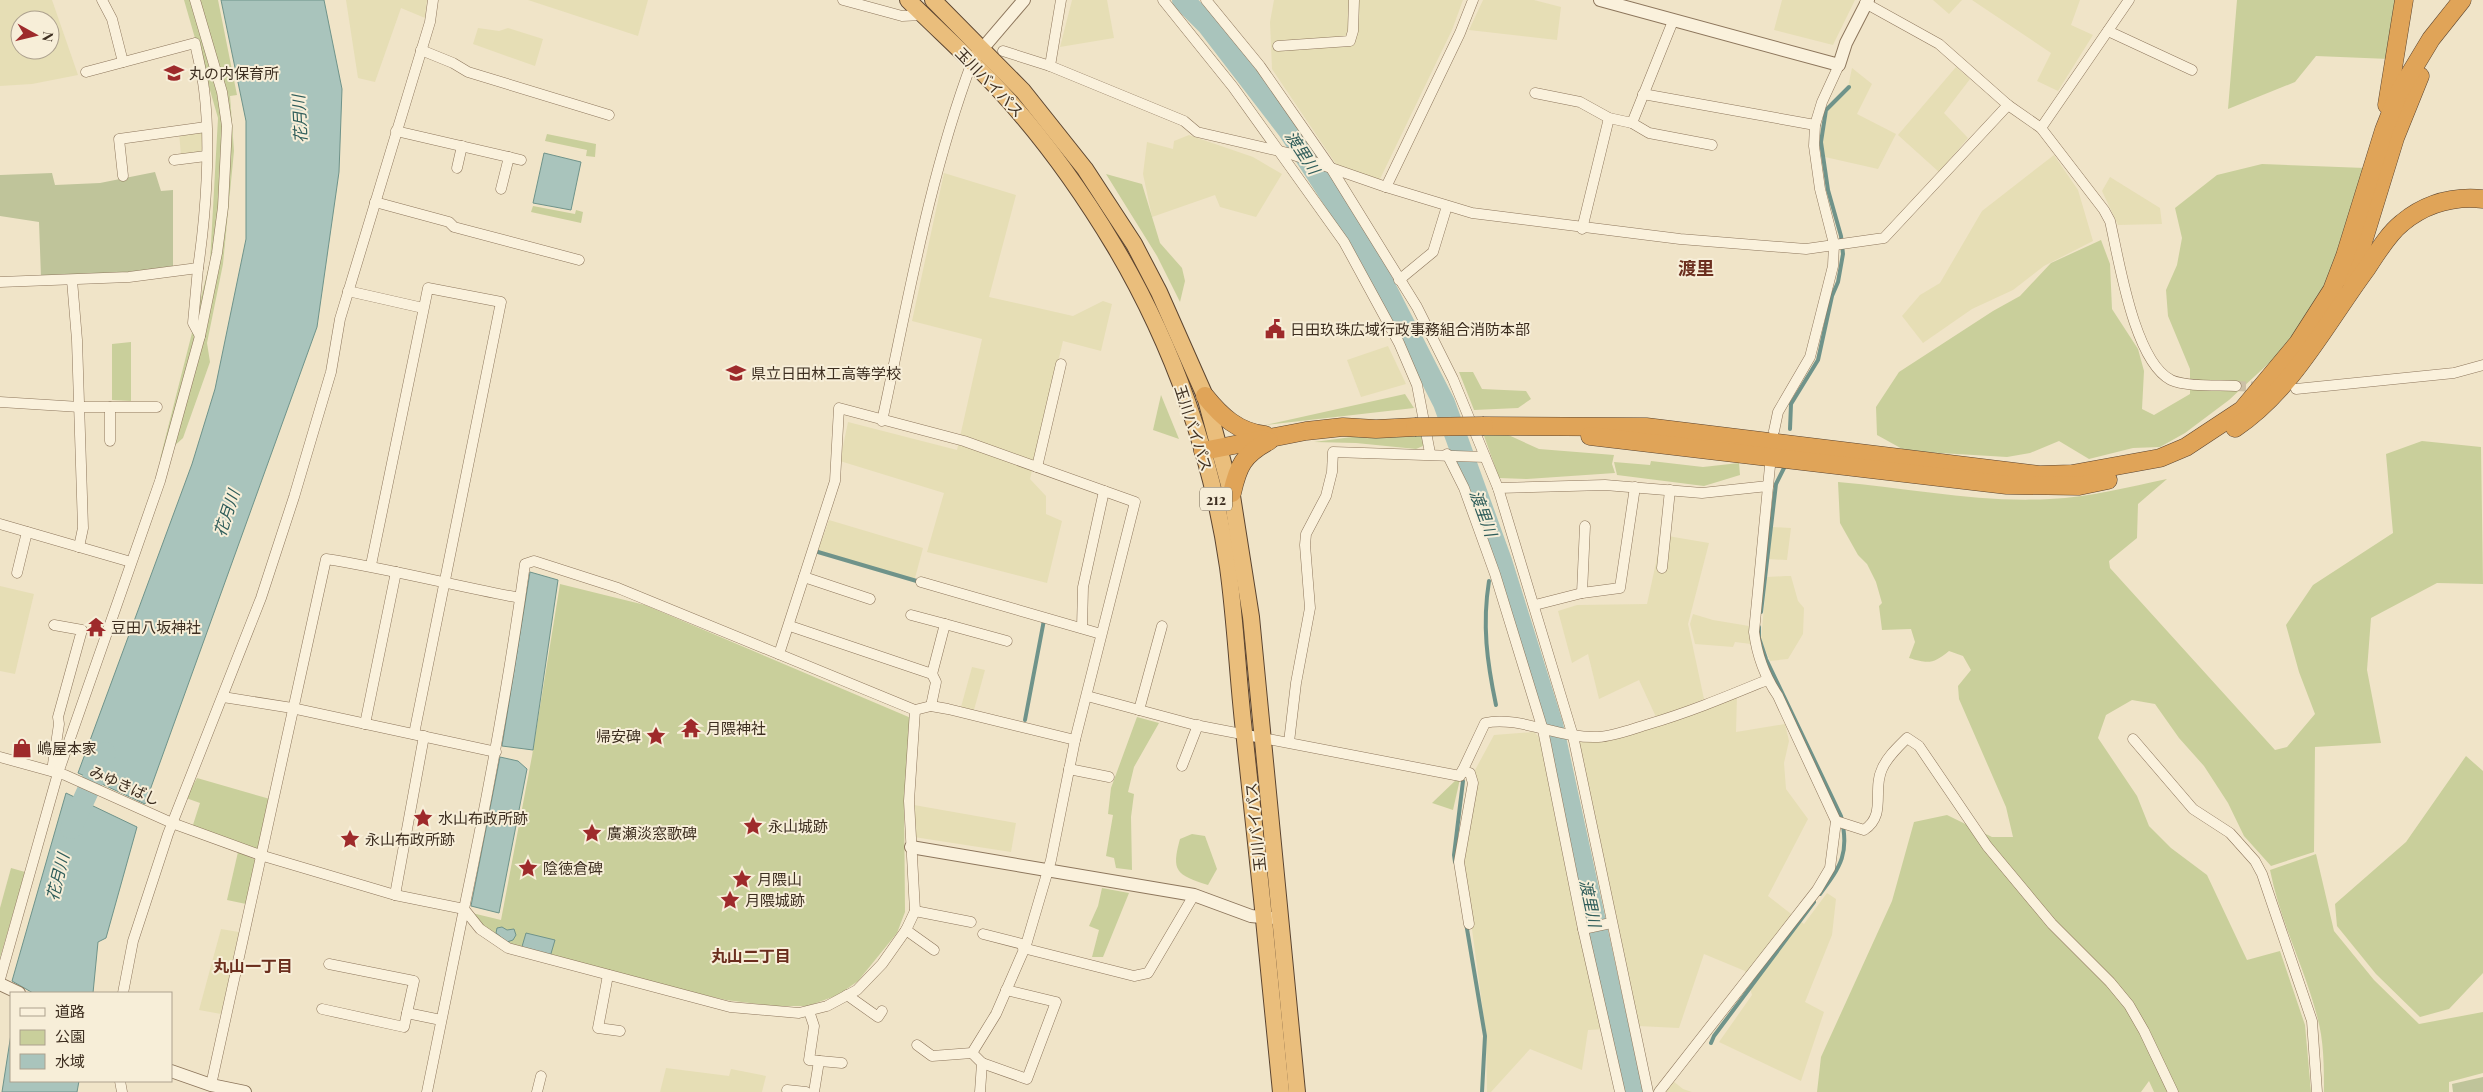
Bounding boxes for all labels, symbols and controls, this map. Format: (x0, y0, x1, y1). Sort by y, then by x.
north arrow (10, 10, 60, 60)
text: N (38, 31, 58, 43)
street label: 玉川バイパス (952, 43, 1028, 121)
school or university icon: 丸の内保育所 (163, 62, 185, 84)
place label: 丸の内保育所 (189, 63, 279, 83)
water label: 花月川 (287, 92, 311, 144)
water label: 渡里川 (1281, 126, 1326, 180)
district label: 渡里 (1678, 256, 1714, 280)
public building icon: 日田玖珠広域行政事務組合消防本部 (1264, 318, 1286, 340)
place label: 日田玖珠広域行政事務組合消防本部 (1290, 319, 1530, 339)
school or university icon: 県立日田林工高等学校 (725, 362, 747, 384)
place label: 県立日田林工高等学校 (751, 363, 901, 383)
street label: 玉川バイパス (1171, 382, 1217, 474)
water label: 花月川 (209, 485, 244, 539)
water label: 渡里川 (1466, 487, 1503, 541)
road number: 212 (1200, 488, 1232, 510)
temple icon: 豆田八坂神社 (85, 616, 107, 638)
place label: 豆田八坂神社 (111, 617, 201, 637)
temple icon: 月隈神社 (680, 717, 702, 739)
place label: 月隈神社 (706, 718, 766, 738)
place icon: 帰安碑 (645, 725, 667, 747)
place label: 帰安碑 (596, 726, 641, 746)
shop icon: 嶋屋本家 (11, 737, 33, 759)
place label: 嶋屋本家 (37, 738, 97, 758)
street label: みゆきばし (87, 761, 163, 809)
street label: 玉川バイパス (1240, 781, 1270, 873)
place icon: 水山布政所跡 (412, 807, 434, 829)
place label: 水山布政所跡 (438, 808, 528, 828)
place icon: 永山城跡 (742, 815, 764, 837)
place label: 永山城跡 (768, 816, 828, 836)
place icon: 廣瀬淡窓歌碑 (581, 822, 603, 844)
place label: 廣瀬淡窓歌碑 (607, 823, 697, 843)
place icon: 永山布政所跡 (339, 828, 361, 850)
place label: 永山布政所跡 (365, 829, 455, 849)
water label: 花月川 (41, 849, 73, 903)
place icon: 陰徳倉碑 (517, 857, 539, 879)
place label: 陰徳倉碑 (543, 858, 603, 878)
place icon: 月隈山 (731, 868, 753, 890)
place label: 月隈山 (757, 869, 802, 889)
water label: 渡里川 (1576, 877, 1607, 931)
place icon: 月隈城跡 (719, 889, 741, 911)
place label: 月隈城跡 (745, 890, 805, 910)
district label: 丸山二丁目 (711, 945, 791, 966)
district label: 丸山一丁目 (213, 955, 293, 976)
legend (10, 992, 172, 1082)
text: 道路 (55, 1001, 85, 1021)
text: 公園 (55, 1026, 85, 1046)
text: 水域 (55, 1051, 85, 1071)

